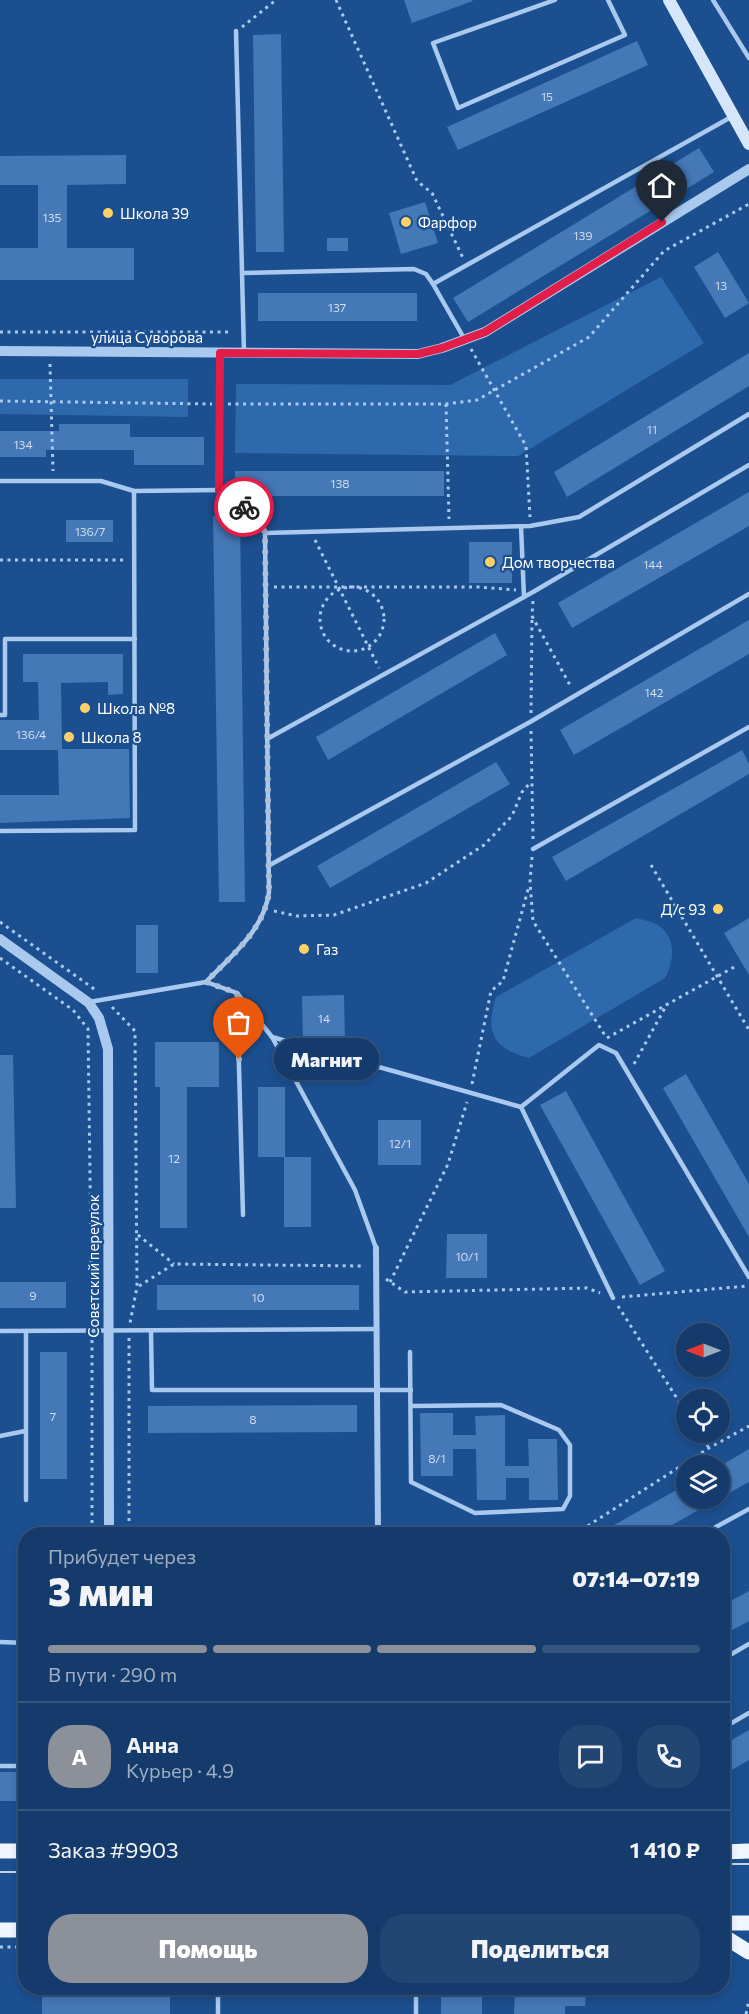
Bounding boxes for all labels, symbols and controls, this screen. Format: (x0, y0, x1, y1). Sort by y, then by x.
house number: 15 (541, 89, 553, 103)
pin (636, 160, 687, 222)
icon: home (645, 169, 678, 202)
place label: Школа 39 (120, 204, 189, 222)
marker: Школа 39 (101, 206, 115, 220)
house number: 135 (43, 210, 62, 224)
place label: Фарфор (418, 213, 477, 231)
marker: Фарфор (399, 215, 413, 229)
house number: 139 (573, 228, 593, 242)
house number: 13 (715, 278, 727, 292)
house number: 137 (328, 300, 346, 314)
street label: улица Суворова (91, 328, 203, 346)
house number: 11 (647, 422, 657, 436)
house number: 134 (13, 437, 33, 451)
house number: 138 (330, 476, 350, 490)
courier (214, 477, 274, 537)
icon: bike (228, 491, 261, 524)
house number: 136/7 (75, 524, 105, 538)
place label: Дом творчества (502, 553, 615, 571)
marker: Дом творчества (483, 555, 497, 569)
house number: 144 (643, 557, 663, 571)
house number: 142 (645, 685, 664, 699)
place label: Школа №8 (97, 699, 175, 717)
marker: Школа №8 (78, 701, 92, 715)
house number: 136/4 (16, 727, 46, 741)
place label: Школа 8 (81, 728, 142, 746)
marker: Школа 8 (62, 730, 76, 744)
place label: Д/с 93 (661, 900, 706, 918)
marker: Д/с 93 (711, 902, 725, 916)
place label: Газ (316, 940, 338, 958)
marker: Газ (297, 942, 311, 956)
pin (213, 997, 264, 1059)
icon: bag (222, 1006, 255, 1039)
house number: 14 (318, 1011, 330, 1025)
callout: Магнит (275, 1038, 380, 1080)
text: Магнит (291, 1047, 362, 1071)
house number: 12/1 (389, 1136, 411, 1150)
house number: 12 (168, 1151, 180, 1165)
street label: Советский переулок (84, 1194, 102, 1338)
house number: 10/1 (455, 1249, 479, 1263)
house number: 9 (29, 1288, 37, 1302)
house number: 10 (252, 1290, 265, 1304)
north arrow (676, 1323, 730, 1377)
map controls (676, 1323, 730, 1509)
button: locate (676, 1389, 730, 1443)
house number: 7 (50, 1409, 56, 1423)
house number: 8 (249, 1412, 257, 1426)
house number: 8/1 (428, 1451, 446, 1465)
button: layers (676, 1455, 730, 1509)
text: Прибудет через (48, 1544, 196, 1568)
text: 07:14–07:19 (572, 1565, 700, 1592)
text: 3 мин (48, 1566, 154, 1614)
text: В пути · 290 m (48, 1662, 177, 1686)
button: chat (559, 1725, 622, 1788)
button: phone (637, 1725, 700, 1788)
text: Анна (126, 1731, 179, 1758)
text: А (72, 1743, 87, 1770)
text: Курьер · 4.9 (126, 1758, 234, 1782)
text: Заказ #9903 (48, 1836, 179, 1863)
text: 1 410 ₽ (630, 1836, 700, 1863)
button: Помощь (48, 1914, 368, 1983)
button: Поделиться (380, 1914, 700, 1983)

